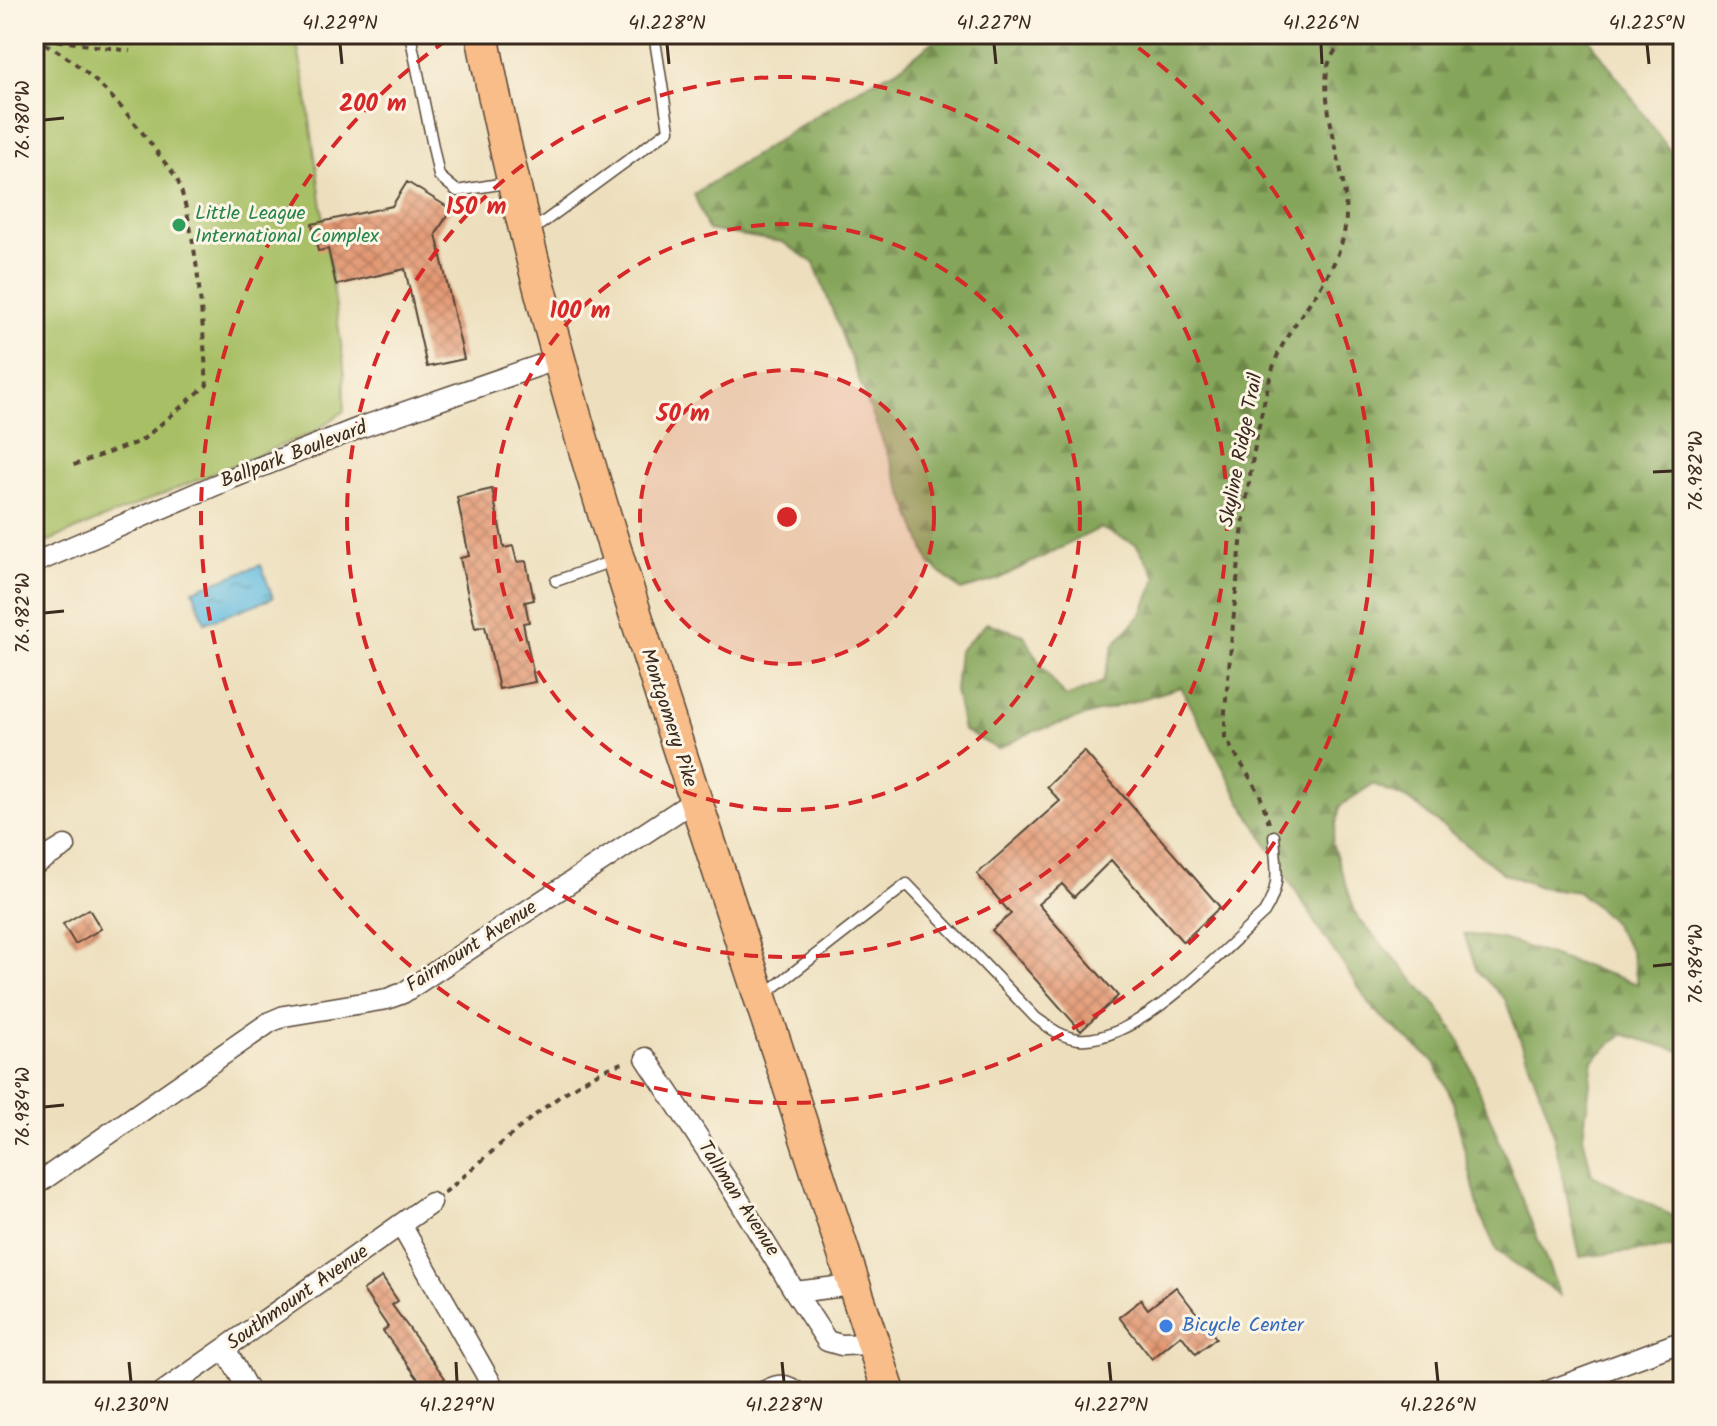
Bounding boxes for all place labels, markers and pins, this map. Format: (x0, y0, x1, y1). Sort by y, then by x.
place label: Little League International Complex (195, 198, 379, 253)
marker: Little League International Complex (170, 216, 188, 234)
centre of rings (773, 503, 801, 531)
place label: Bicycle Center (1182, 1310, 1305, 1342)
marker: Bicycle Center (1157, 1317, 1175, 1335)

